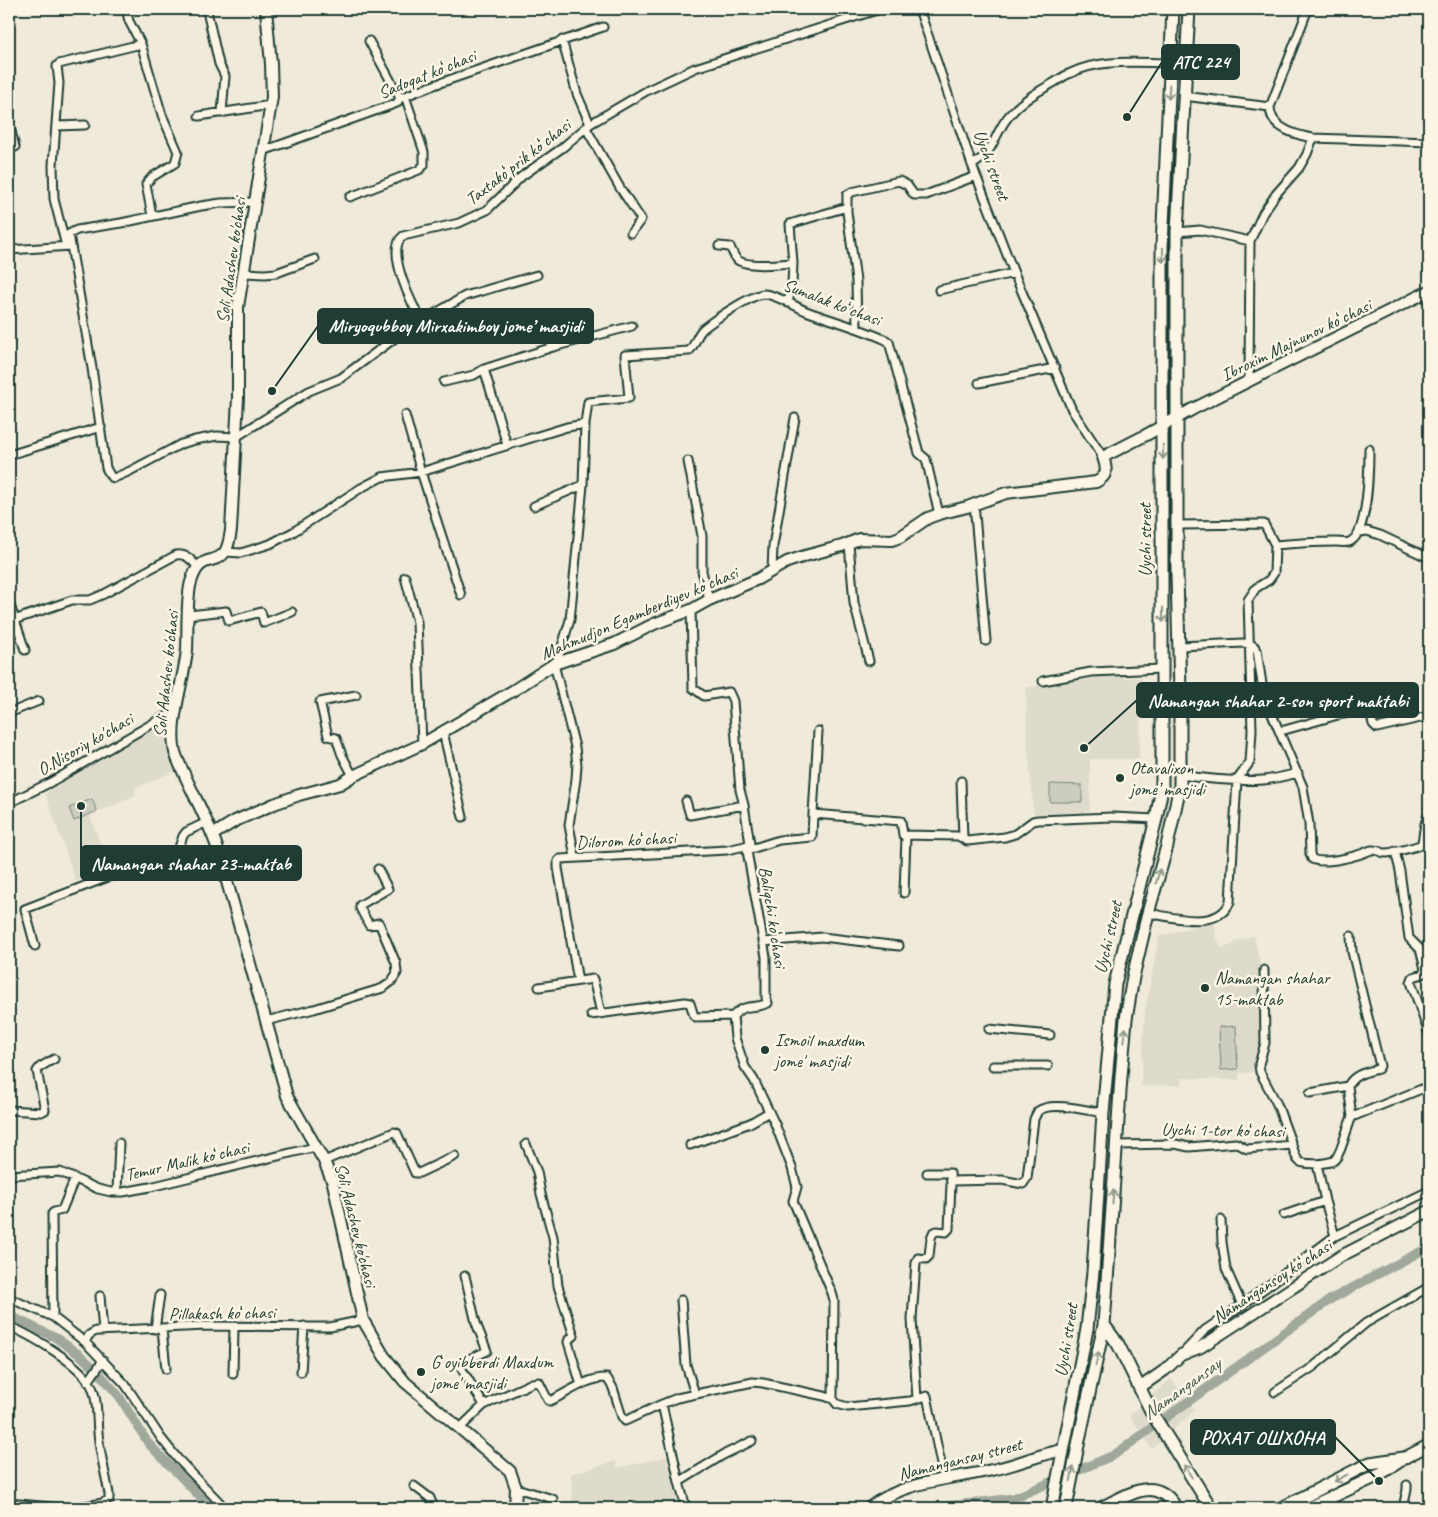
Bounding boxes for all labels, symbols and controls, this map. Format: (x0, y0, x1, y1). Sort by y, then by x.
street label: Sadoqat koʻchasi (375, 43, 481, 104)
callout: ATC 224 (1162, 45, 1239, 79)
text: ATC 224 (1172, 50, 1232, 74)
one-way arrow (1165, 84, 1174, 100)
street label: Taxtakoʻprik koʻchasi (461, 113, 577, 210)
street label: Uychi street (969, 127, 1016, 205)
street label: Soli Adashev ko'chasi (211, 193, 251, 324)
one-way arrow (1158, 247, 1167, 263)
street label: Sumalak koʻchasi (780, 273, 886, 332)
street label: Ibroxim Majnunov koʻchasi (1217, 293, 1377, 386)
callout: Miryoqubboy Mirxakimboy jome’ masjidi (318, 309, 593, 343)
text: Miryoqubboy Mirxakimboy jome’ masjidi (329, 314, 586, 338)
one-way arrow (1158, 444, 1168, 460)
street label: Uychi street (1134, 501, 1156, 577)
street label: Mahmudjon Egamberdiyev koʻchasi (537, 560, 743, 665)
one-way arrow (1158, 606, 1168, 623)
street label: Soli Adashev ko'chasi (148, 607, 184, 738)
callout: Namangan shahar 2-son sport maktabi (1137, 683, 1418, 717)
text: Namangan shahar 2-son sport maktabi (1148, 689, 1411, 713)
street label: O.Nisoriy ko'chasi (33, 706, 139, 780)
place label: Otavalixon jome’ masjidi (1128, 757, 1208, 800)
marker: Otavalixon jome’ masjidi (1114, 772, 1126, 784)
street label: Dilorom koʻchasi (576, 826, 679, 854)
callout: Namangan shahar 23-maktab (81, 846, 301, 880)
text: Namangan shahar 23-maktab (91, 852, 293, 876)
street label: Baliqchi koʻchasi (754, 865, 792, 972)
one-way arrow (1154, 869, 1163, 885)
street label: Uychi street (1089, 897, 1127, 975)
place label: Namangan shahar 15-maktab (1215, 967, 1331, 1010)
marker: Namangan shahar 15-maktab (1199, 982, 1211, 994)
one-way arrow (1120, 1028, 1129, 1044)
place label: Ismoil maxdum jome' masjidi (773, 1029, 866, 1072)
marker: Ismoil maxdum jome' masjidi (759, 1044, 771, 1056)
street label: Uychi 1-tor koʻchasi (1161, 1118, 1287, 1142)
street label: Temur Malik koʻchasi (123, 1135, 254, 1186)
street label: Soli Adashev ko'chasi (330, 1161, 383, 1292)
one-way arrow (1108, 1190, 1118, 1206)
street label: Namangansoy koʻchasi (1208, 1233, 1338, 1328)
street label: Uychi street (1049, 1300, 1083, 1378)
street label: Pillakash koʻchasi (168, 1301, 278, 1325)
water label: Namangansay (1138, 1350, 1228, 1425)
place label: Gʻoyibberdi Maxdum jome' masjidi (429, 1351, 554, 1394)
one-way arrow (1093, 1351, 1102, 1367)
marker: Gʻoyibberdi Maxdum jome' masjidi (415, 1366, 427, 1378)
callout: РОХАТ ОШХОНА (1191, 1420, 1335, 1454)
text: РОХАТ ОШХОНА (1201, 1426, 1325, 1450)
street label: Namangansay street (896, 1433, 1026, 1485)
one-way arrow (1182, 1465, 1192, 1479)
one-way arrow (1068, 1467, 1078, 1483)
one-way arrow (1334, 1473, 1349, 1483)

